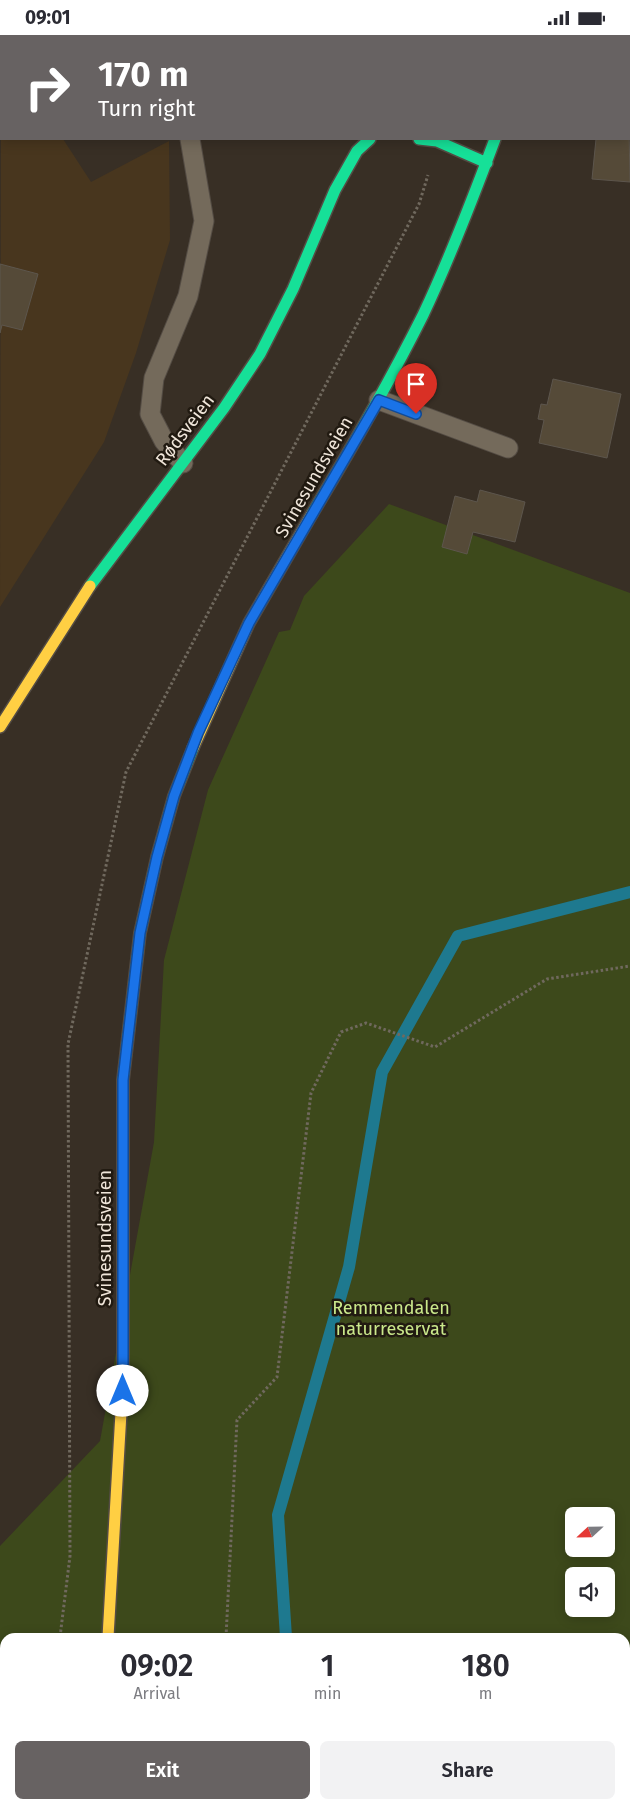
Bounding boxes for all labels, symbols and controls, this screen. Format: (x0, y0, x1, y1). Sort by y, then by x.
text: 09:01 (25, 6, 71, 29)
text: 170 m (98, 53, 189, 95)
icon: right (15, 55, 80, 120)
text: Turn right (98, 95, 195, 122)
pin (395, 363, 437, 414)
icon: arrive (402, 370, 430, 398)
street label: Rødsveien (151, 390, 219, 470)
street label: Svinesundsveien (270, 413, 358, 541)
street label: Svinesundsveien (94, 1170, 116, 1306)
park label: Remmendalen naturreservat (332, 1297, 450, 1340)
position arrow (96, 1364, 148, 1416)
north arrow (565, 1507, 615, 1557)
map controls (565, 1507, 615, 1617)
button: sound (565, 1567, 615, 1617)
text: 09:02 (120, 1648, 193, 1684)
text: 1 (321, 1648, 334, 1684)
text: 180 (462, 1648, 510, 1684)
text: Arrival (133, 1684, 180, 1703)
text: min (314, 1684, 341, 1703)
text: m (479, 1684, 493, 1703)
button: Exit (15, 1741, 310, 1799)
button: Share (320, 1741, 615, 1799)

